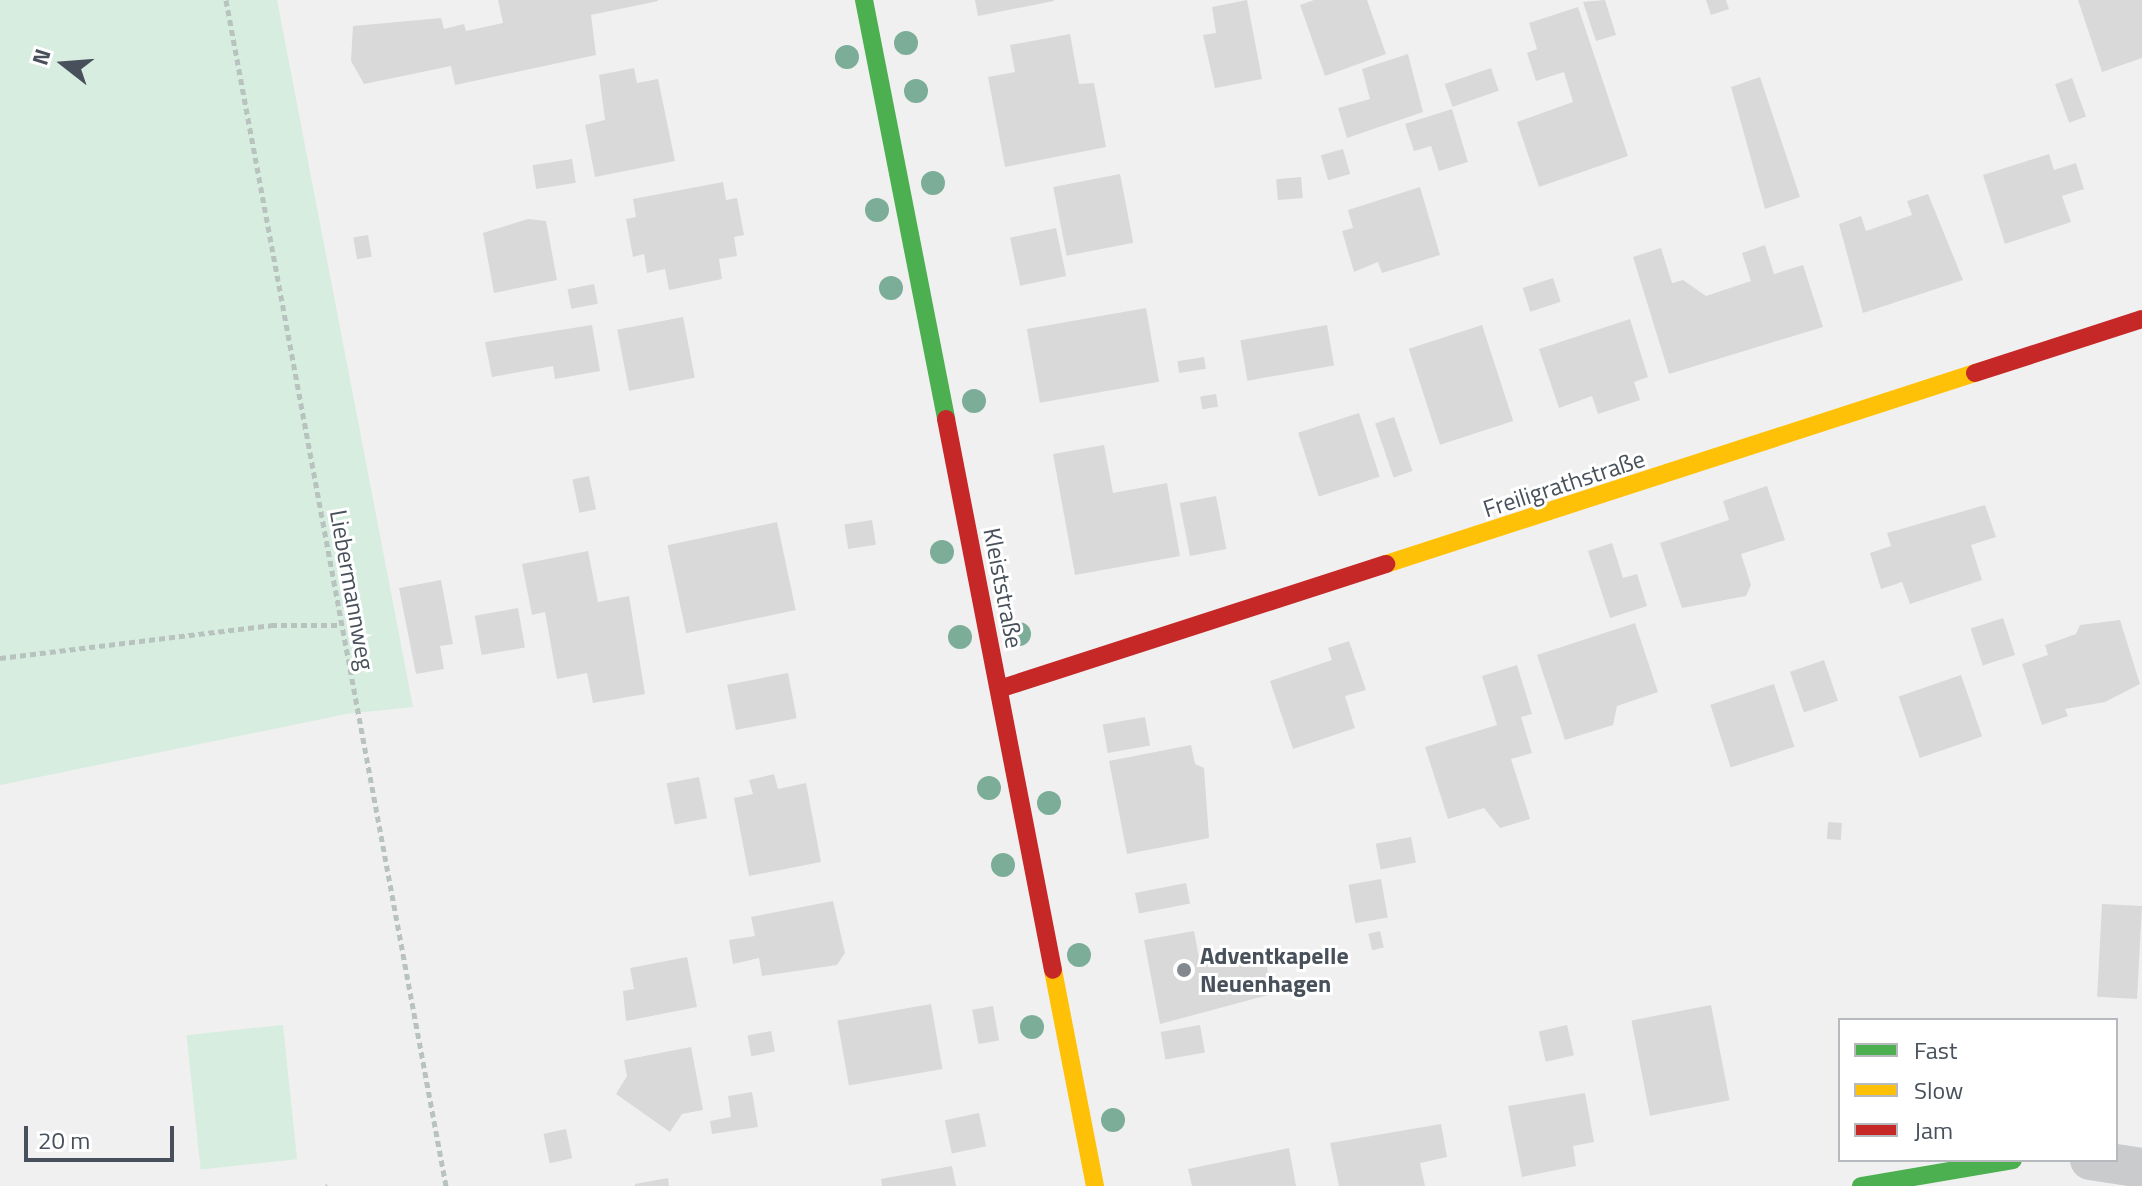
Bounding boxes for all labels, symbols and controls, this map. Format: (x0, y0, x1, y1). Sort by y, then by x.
north arrow (24, 24, 104, 104)
text: N (23, 45, 60, 69)
street label: Freiligrathstraße (1480, 444, 1648, 524)
street label: Liebermannweg (324, 508, 380, 672)
street label: Kleiststraße (977, 525, 1029, 651)
place label: Adventkapelle Neuenhagen (1200, 942, 1349, 998)
marker: Adventkapelle Neuenhagen (1175, 961, 1193, 979)
legend (1838, 1018, 2118, 1162)
text: Fast (1914, 1032, 1957, 1068)
text: Slow (1914, 1072, 1963, 1108)
scale bar (28, 1110, 178, 1160)
text: Jam (1914, 1112, 1953, 1148)
text: 20 m (38, 1122, 90, 1158)

